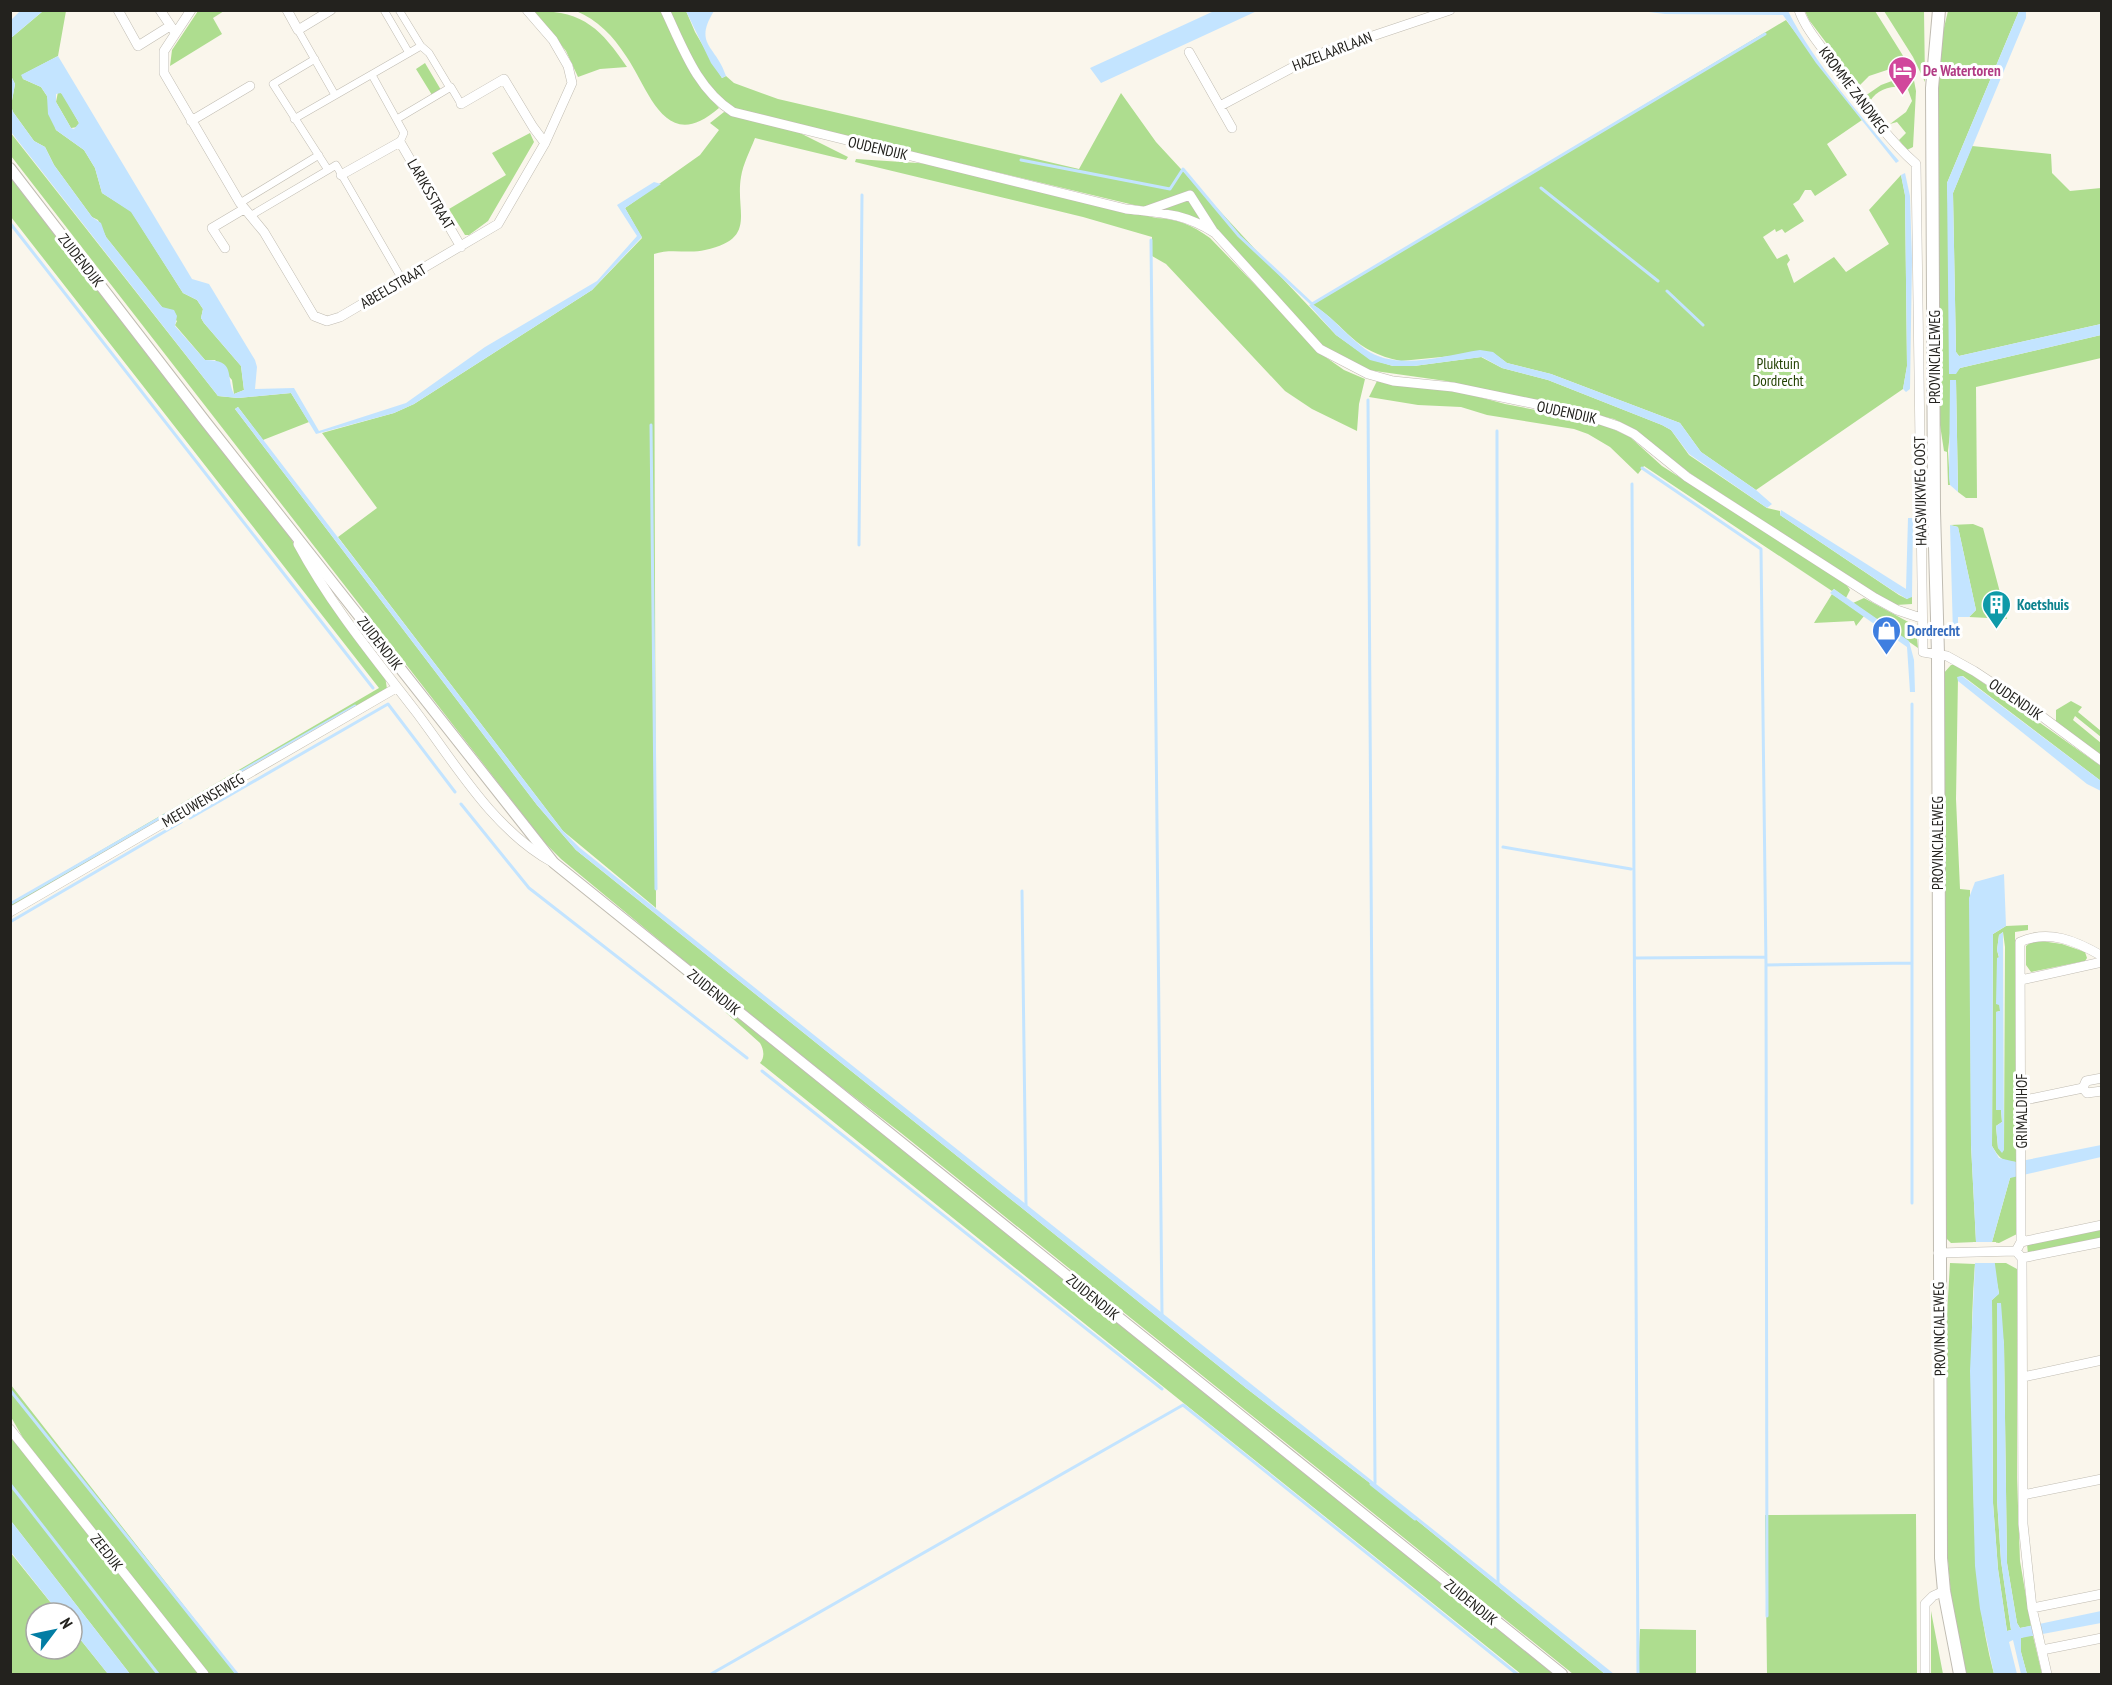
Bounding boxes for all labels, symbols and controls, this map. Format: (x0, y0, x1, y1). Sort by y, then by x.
street label: HAZELAARLAAN (1289, 27, 1375, 75)
street label: KROMME ZANDWEG (1815, 43, 1893, 137)
hotel icon: De Watertoren (1886, 54, 1918, 96)
place label: De Watertoren (1923, 61, 2001, 80)
street label: OUDENDIJK (846, 132, 910, 164)
street label: LARIKSSTRAAT (403, 155, 459, 233)
street label: ZUIDENDIJK (54, 229, 108, 291)
street label: ABEELSTRAAT (357, 259, 430, 313)
street label: PROVINCIALEWEG (1925, 310, 1944, 404)
park label: Pluktuin Dordrecht (1752, 354, 1804, 390)
street label: OUDENDIJK (1535, 396, 1599, 428)
street label: HAASWIJKWEG OOST (1910, 436, 1930, 546)
building icon: Koetshuis (1980, 588, 2012, 630)
place label: Koetshuis (2017, 595, 2069, 614)
street label: ZUIDENDIJK (353, 612, 407, 674)
shop icon: Dordrecht (1870, 614, 1902, 656)
place label: Dordrecht (1907, 621, 1961, 640)
street label: OUDENDIJK (1985, 674, 2047, 724)
street label: MEEUWENSEWEG (159, 769, 247, 831)
street label: PROVINCIALEWEG (1928, 796, 1947, 890)
street label: ZUIDENDIJK (684, 965, 745, 1019)
street label: GRIMALDIHOF (2012, 1074, 2031, 1148)
street label: ZUIDENDIJK (1063, 1270, 1124, 1324)
street label: PROVINCIALEWEG (1929, 1282, 1949, 1376)
street label: ZEEDIJK (87, 1530, 128, 1575)
street label: ZUIDENDIJK (1441, 1575, 1502, 1629)
north arrow (24, 1601, 84, 1661)
text: N (56, 1614, 77, 1632)

